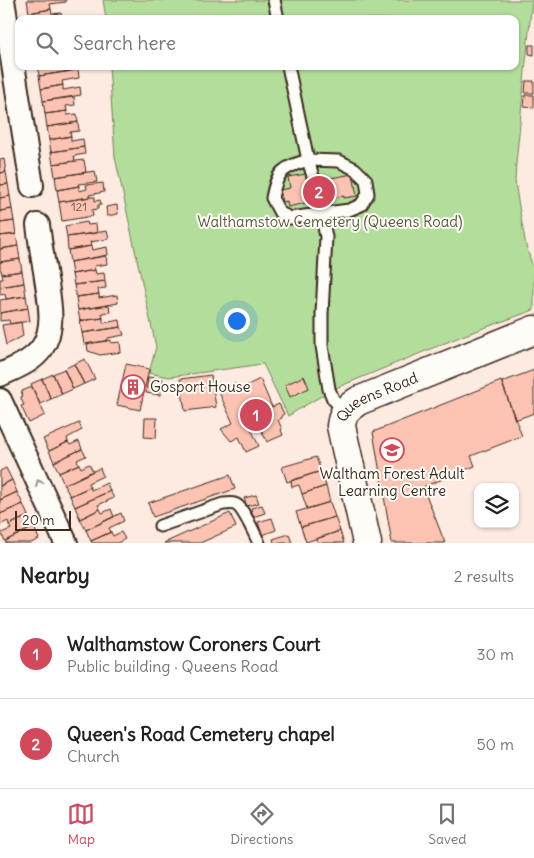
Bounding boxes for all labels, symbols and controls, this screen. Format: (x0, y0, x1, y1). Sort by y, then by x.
search box (15, 15, 519, 70)
icon: search (33, 29, 61, 57)
text: Search here (73, 31, 176, 55)
pin: 2 (303, 173, 335, 211)
house number: 121 (71, 199, 87, 214)
park label: Walthamstow Cemetery (Queens Road) (197, 212, 463, 231)
your location (224, 308, 250, 334)
street label: Queens Road (332, 368, 421, 424)
building icon: Gosport House (120, 374, 146, 400)
place label: Gosport House (150, 377, 251, 396)
pin: 1 (240, 396, 272, 434)
school or university icon: Waltham Forest Adult Learning Centre (379, 437, 405, 463)
place label: Waltham Forest Adult Learning Centre (319, 464, 465, 500)
one-way arrow (34, 479, 45, 488)
map controls (474, 483, 519, 528)
button: layers (474, 483, 519, 528)
scale bar (15, 508, 71, 531)
text: 20 m (22, 511, 55, 529)
text: Nearby (20, 562, 90, 589)
text: 2 results (454, 566, 514, 586)
text: Walthamstow Coroners Court (67, 632, 320, 656)
text: 1 (33, 644, 39, 664)
text: 30 m (477, 644, 514, 664)
text: Public building · Queens Road (67, 656, 278, 676)
text: Queen's Road Cemetery chapel (67, 722, 335, 746)
text: 2 (32, 734, 40, 754)
text: 50 m (476, 734, 514, 754)
text: Church (67, 746, 120, 766)
tab: Map (67, 800, 95, 848)
tab: Directions (230, 800, 293, 848)
tab: Saved (428, 800, 467, 848)

